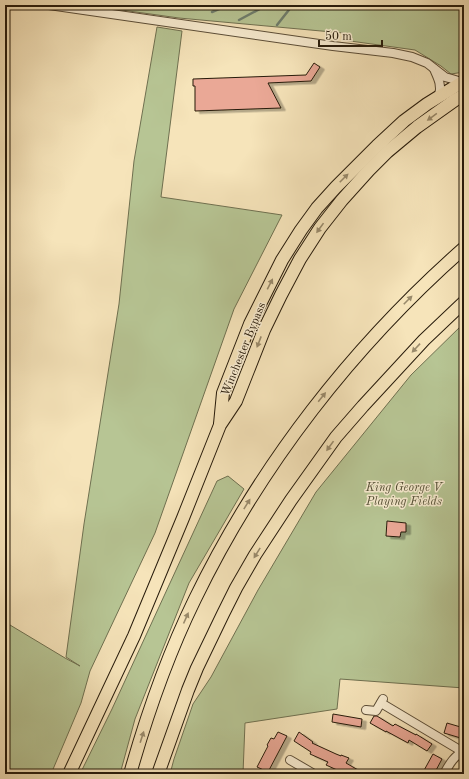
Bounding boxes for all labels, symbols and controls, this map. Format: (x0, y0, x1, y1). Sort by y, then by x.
scale bar (319, 22, 382, 48)
text: 50 m (325, 30, 352, 43)
one-way arrow (426, 113, 437, 121)
one-way arrow (339, 173, 349, 183)
one-way arrow (317, 223, 325, 233)
one-way arrow (267, 278, 273, 290)
one-way arrow (403, 295, 413, 305)
street label: Winchester Bypass (220, 301, 268, 398)
one-way arrow (256, 337, 262, 349)
one-way arrow (412, 344, 421, 353)
one-way arrow (317, 392, 326, 403)
one-way arrow (326, 440, 334, 451)
park label: King George V Playing Fields (365, 482, 444, 508)
one-way arrow (244, 498, 251, 510)
one-way arrow (253, 547, 260, 559)
one-way arrow (184, 612, 190, 624)
one-way arrow (139, 730, 145, 742)

